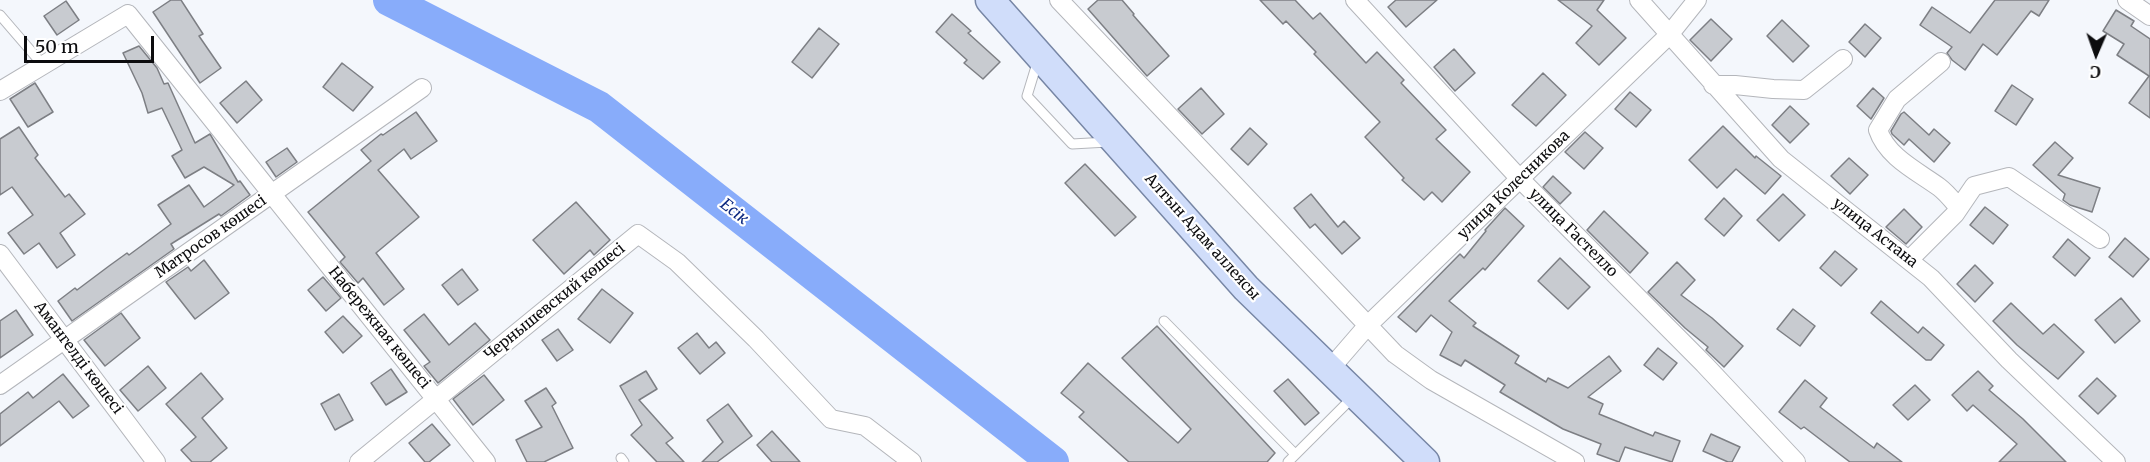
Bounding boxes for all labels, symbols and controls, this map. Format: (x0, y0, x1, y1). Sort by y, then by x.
scale bar (27, 24, 158, 62)
north arrow (2066, 24, 2126, 84)
text: 50 m (35, 35, 79, 58)
text: С (2090, 62, 2101, 82)
street label: улица Колесникова (1454, 127, 1574, 243)
street label: Алтын Адам аллеясы (1141, 170, 1263, 304)
street label: улица Гастелло (1525, 185, 1621, 281)
street label: Матросов көшесі (152, 192, 270, 282)
street label: улица Астана (1829, 194, 1921, 272)
water label: Есік (716, 195, 752, 229)
street label: Чернышевский көшесі (481, 240, 629, 364)
street label: Набережная көшесі (324, 263, 434, 393)
street label: Амангелді көшесі (30, 298, 126, 418)

